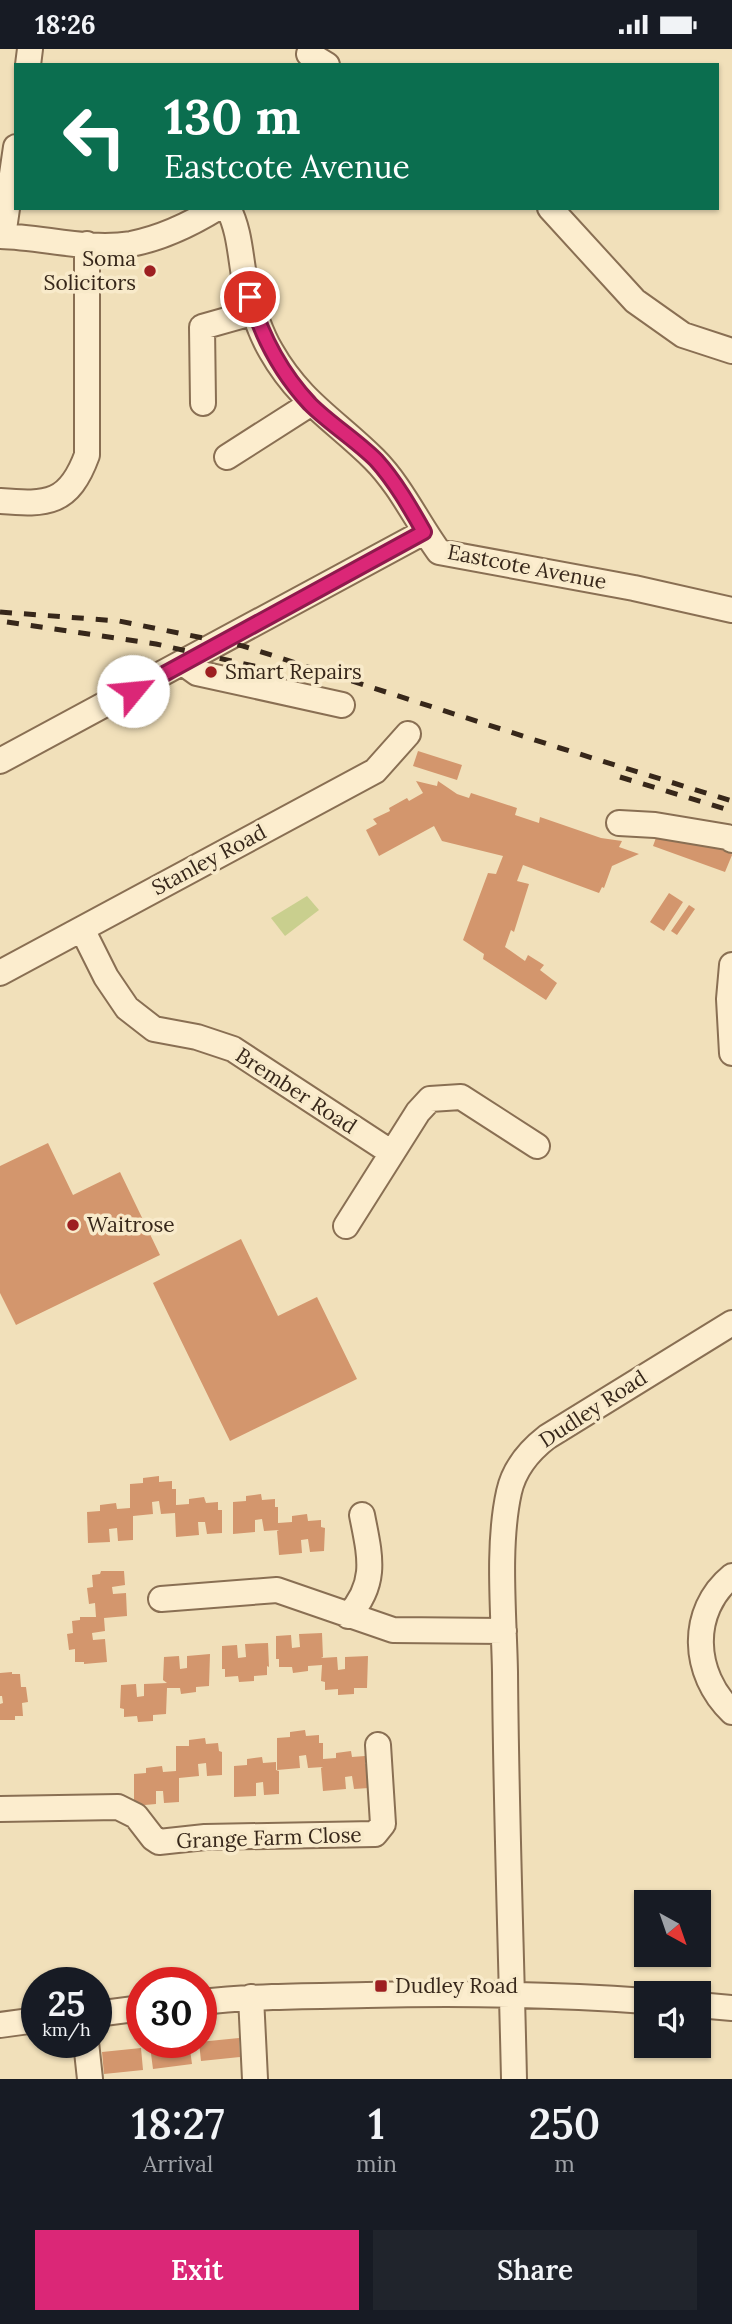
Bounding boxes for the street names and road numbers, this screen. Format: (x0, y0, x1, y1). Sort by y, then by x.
street label: Eastcote Avenue (445, 538, 609, 595)
street label: Stanley Road (147, 818, 271, 901)
street label: Brember Road (231, 1041, 362, 1140)
street label: Dudley Road (534, 1364, 652, 1453)
street label: Grange Farm Close (176, 1821, 362, 1854)

